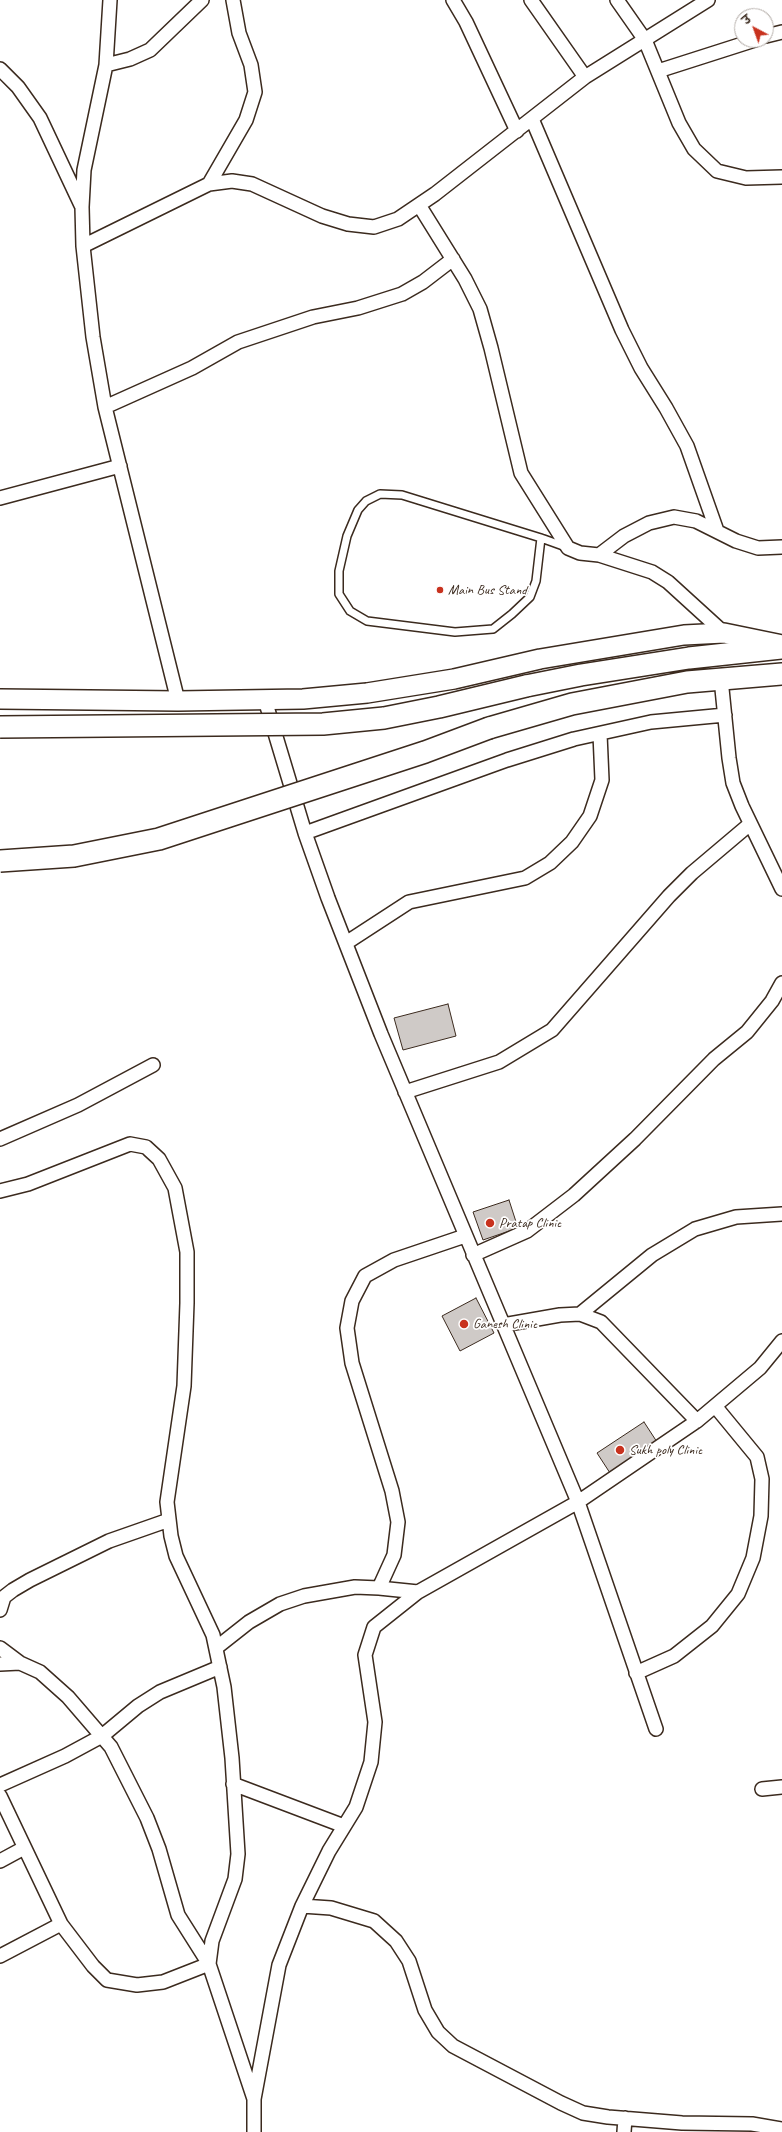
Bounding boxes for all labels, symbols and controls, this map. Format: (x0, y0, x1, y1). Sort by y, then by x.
north arrow (734, 8, 774, 48)
text: उ (739, 12, 754, 27)
place label: Main Bus Stand (448, 582, 527, 598)
marker: Main Bus Stand (435, 585, 445, 595)
place label: Pratap Clinic (499, 1215, 561, 1231)
marker: Pratap Clinic (484, 1217, 496, 1229)
place label: Ganesh Clinic (473, 1316, 537, 1332)
marker: Ganesh Clinic (458, 1318, 470, 1330)
place label: Sukh poly Clinic (629, 1442, 702, 1458)
marker: Sukh poly Clinic (614, 1444, 626, 1456)

